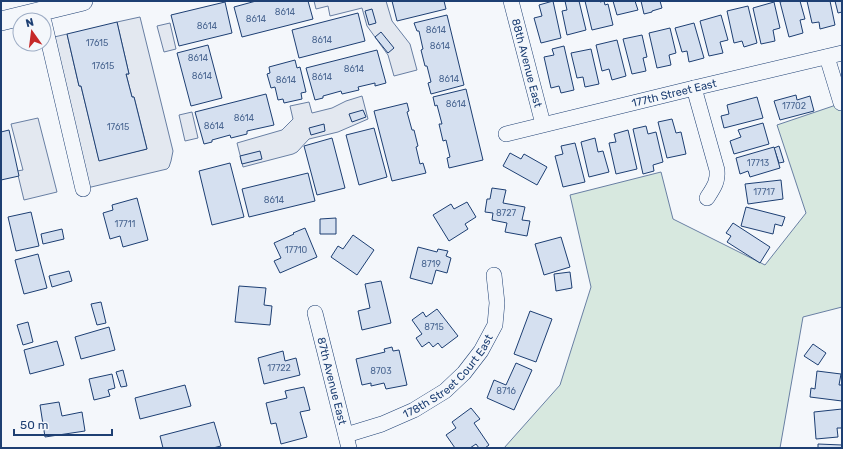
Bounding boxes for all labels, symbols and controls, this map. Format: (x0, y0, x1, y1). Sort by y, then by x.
house number: 8614 (275, 7, 296, 17)
north arrow (12, 12, 52, 52)
house number: 8614 (246, 14, 267, 24)
text: N (24, 15, 35, 30)
street label: 88th Avenue East (509, 17, 545, 109)
house number: 8614 (197, 21, 218, 31)
house number: 8614 (426, 25, 447, 35)
house number: 8614 (312, 35, 333, 45)
house number: 17615 (86, 38, 108, 48)
house number: 8614 (430, 41, 451, 51)
house number: 8614 (188, 53, 209, 63)
house number: 17615 (92, 61, 114, 71)
house number: 8614 (344, 64, 365, 74)
house number: 8614 (192, 71, 213, 81)
house number: 8614 (312, 72, 333, 82)
house number: 8614 (439, 74, 460, 84)
house number: 8614 (276, 75, 297, 85)
street label: 177th Street East (630, 76, 718, 110)
house number: 8614 (446, 99, 467, 109)
house number: 17702 (782, 101, 806, 111)
house number: 8614 (234, 113, 255, 123)
house number: 8614 (204, 121, 225, 131)
house number: 17615 (107, 122, 129, 132)
house number: 17713 (747, 158, 769, 168)
house number: 17717 (753, 187, 775, 197)
house number: 8614 (264, 195, 285, 205)
house number: 8727 (496, 208, 516, 218)
house number: 17711 (115, 219, 136, 229)
house number: 17710 (285, 245, 308, 255)
house number: 8719 (421, 259, 441, 269)
house number: 8715 (424, 322, 444, 332)
street label: 178th Street Court East (401, 331, 496, 421)
street label: 87th Avenue East (315, 336, 350, 427)
house number: 17722 (267, 363, 291, 373)
house number: 8703 (370, 366, 392, 376)
house number: 8716 (496, 386, 516, 396)
scale bar (14, 411, 112, 437)
text: 50 m (20, 418, 48, 432)

